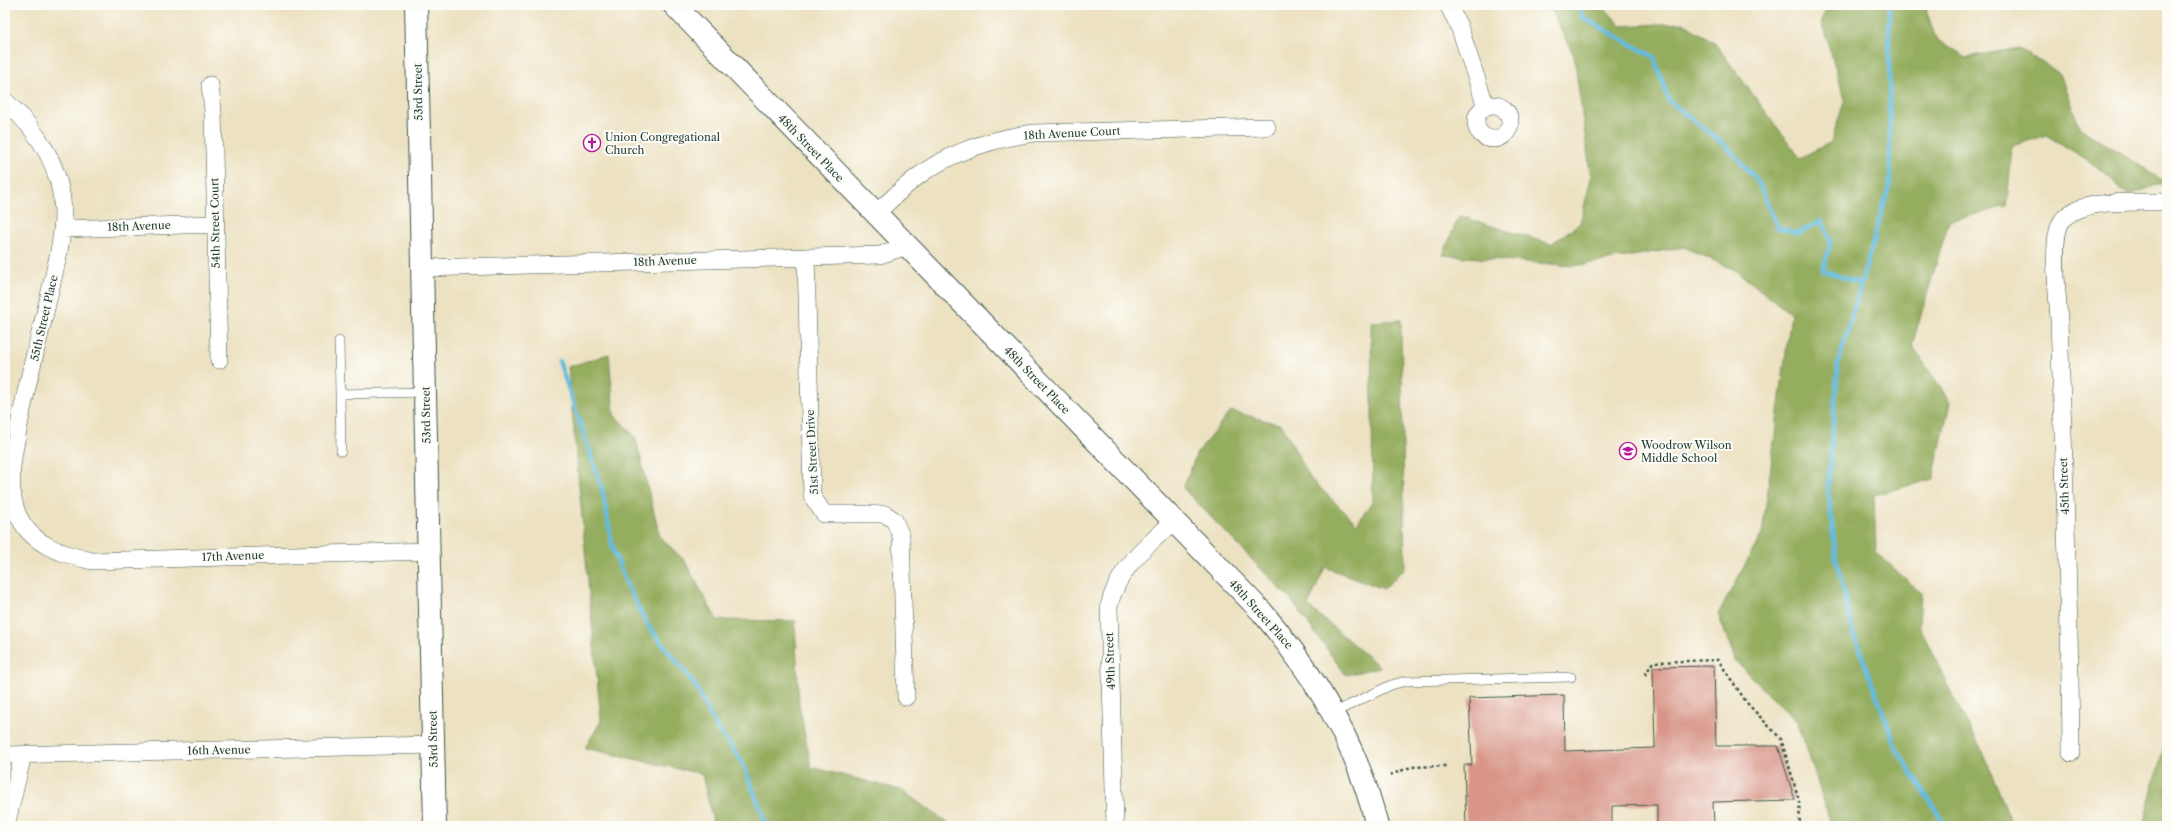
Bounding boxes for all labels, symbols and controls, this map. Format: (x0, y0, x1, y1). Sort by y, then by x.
street label: 53rd Street (410, 63, 425, 121)
street label: 48th Street Place (775, 111, 847, 185)
street label: 18th Avenue Court (1023, 123, 1121, 143)
place label: Union Congregational Church (605, 130, 721, 157)
church icon: Union Congregational Church (582, 133, 602, 153)
street label: 54th Street Court (207, 177, 223, 268)
street label: 18th Avenue (107, 218, 171, 234)
street label: 18th Avenue (633, 253, 697, 269)
street label: 55th Street Place (27, 274, 61, 362)
street label: 48th Street Place (1001, 343, 1073, 417)
street label: 53rd Street (418, 386, 433, 444)
street label: 51st Street Drive (803, 409, 821, 495)
place label: Woodrow Wilson Middle School (1640, 438, 1732, 465)
school or university icon: Woodrow Wilson Middle School (1618, 441, 1638, 461)
street label: 45th Street (2056, 457, 2072, 515)
street label: 17th Avenue (202, 548, 264, 564)
street label: 48th Street Place (1226, 576, 1296, 652)
street label: 49th Street (1102, 632, 1118, 690)
street label: 53rd Street (425, 710, 440, 768)
street label: 16th Avenue (187, 742, 251, 758)

